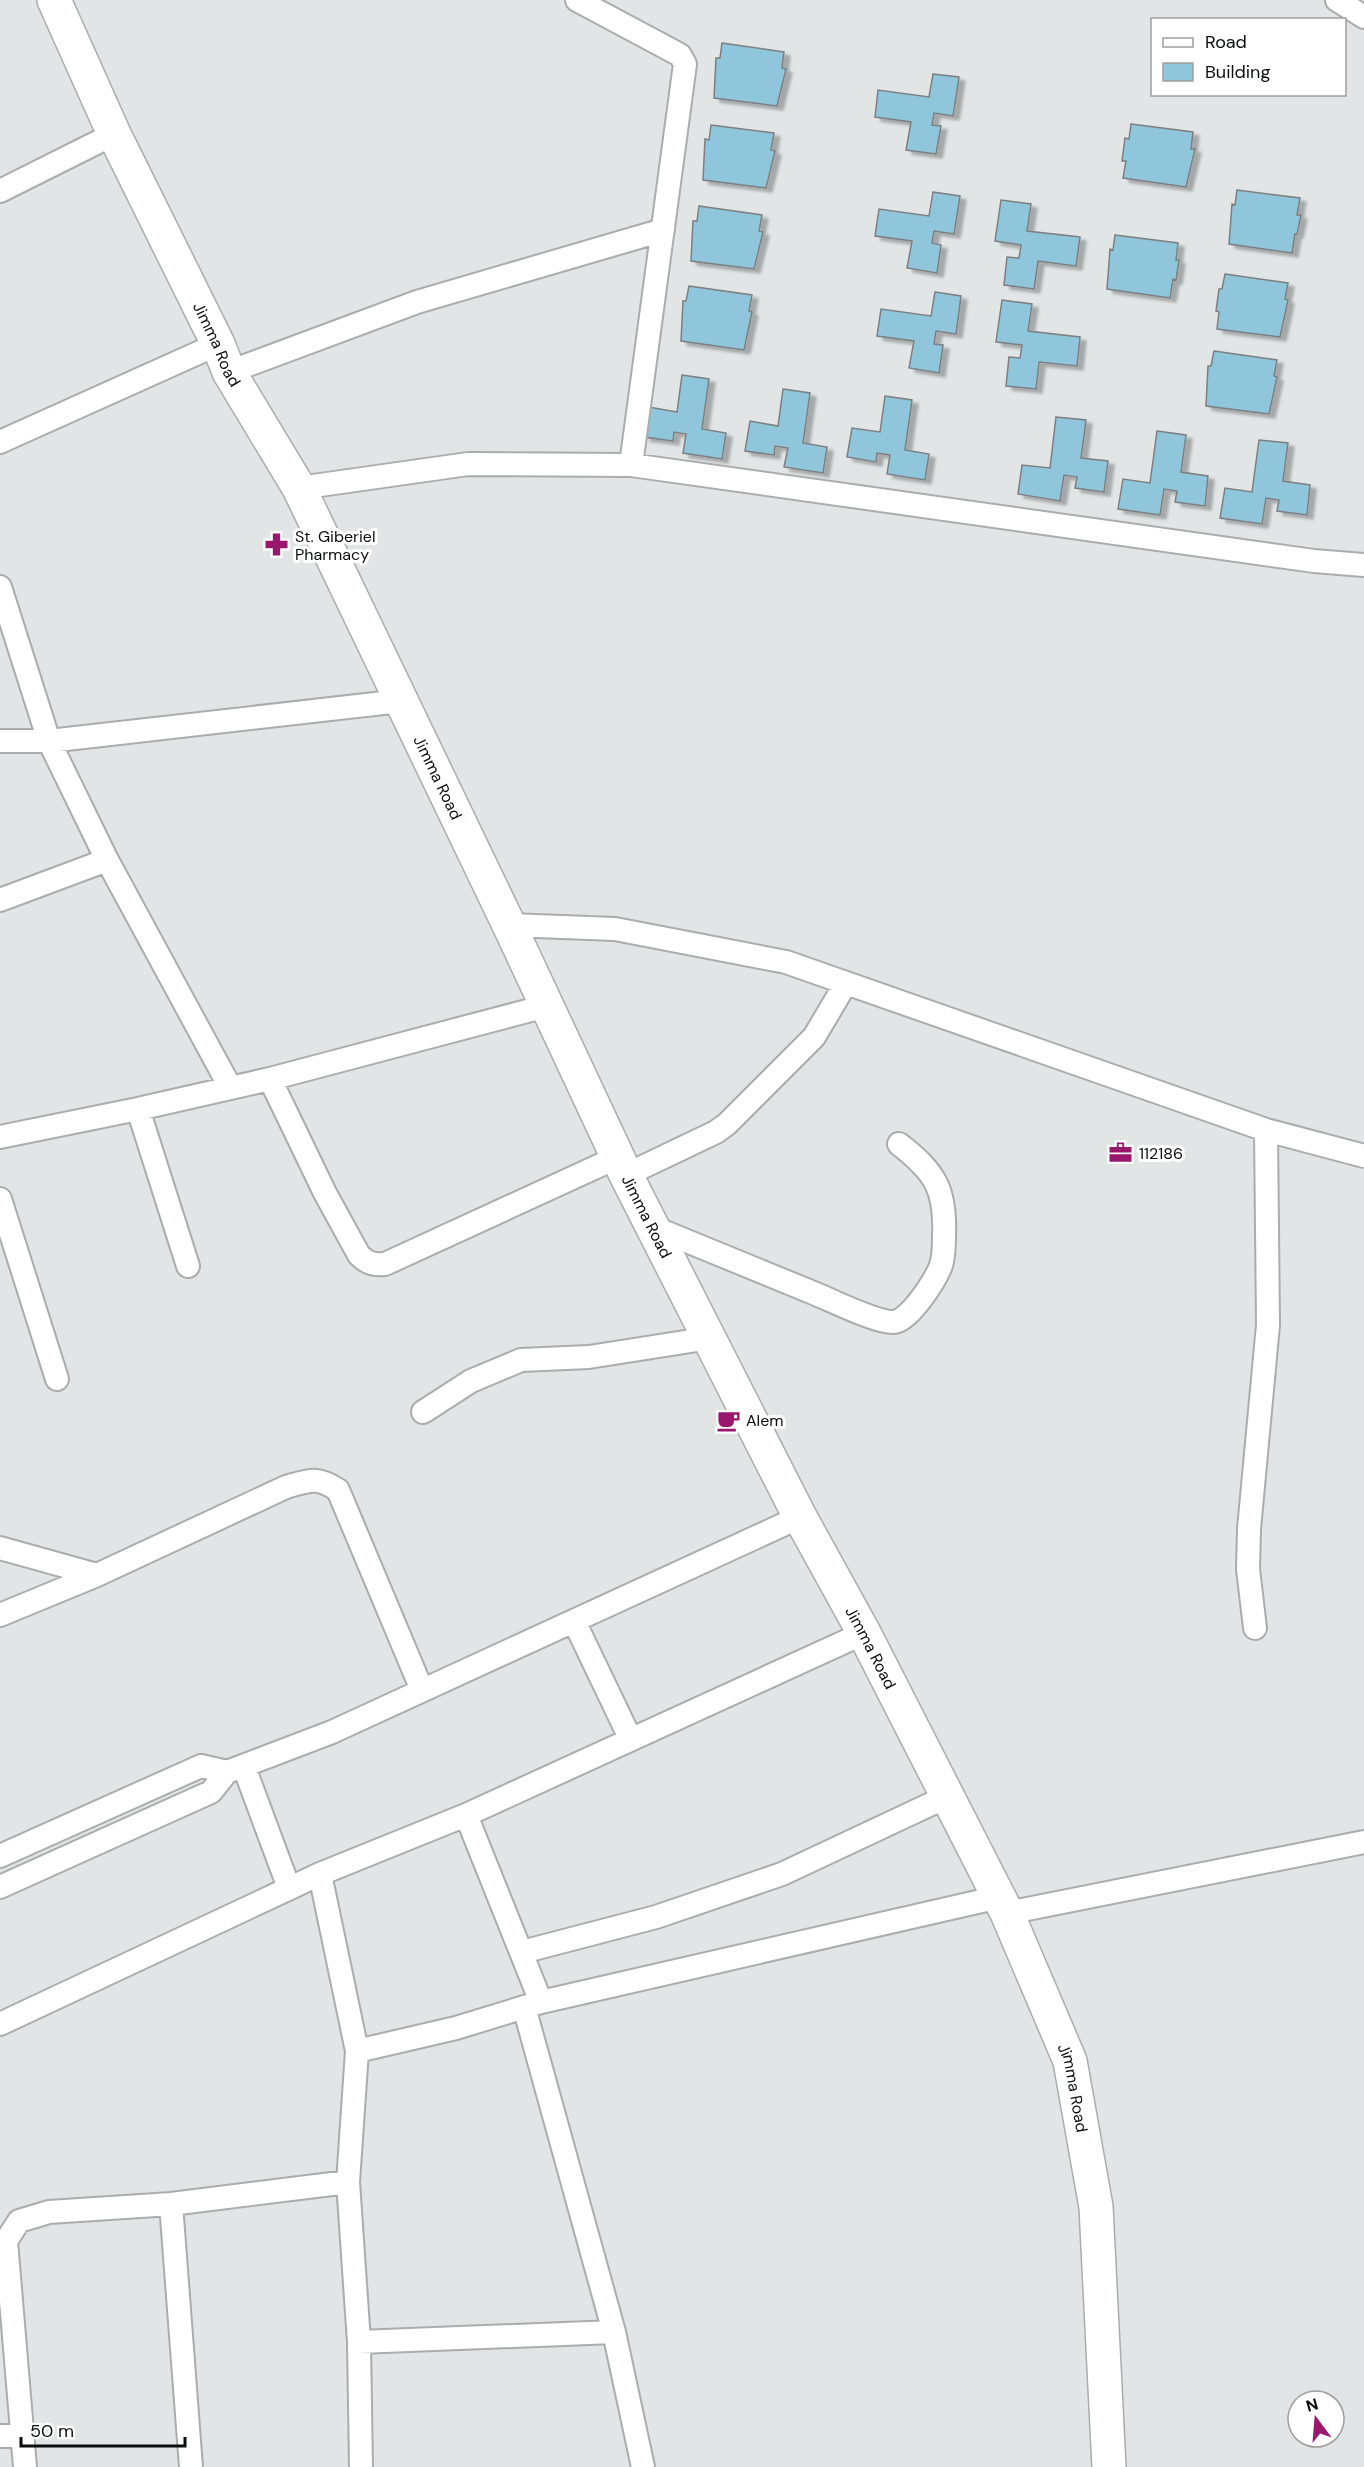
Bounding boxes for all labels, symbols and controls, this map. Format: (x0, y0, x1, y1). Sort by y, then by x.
legend (1151, 18, 1346, 96)
text: Road (1205, 30, 1247, 54)
text: Building (1205, 60, 1270, 84)
street label: Jimma Road (188, 299, 245, 391)
place label: St. Giberiel Pharmacy (295, 526, 375, 565)
pharmacy icon: St. Giberiel Pharmacy (264, 532, 290, 558)
street label: Jimma Road (409, 732, 467, 823)
office icon: 112186 (1108, 1140, 1134, 1166)
place label: 112186 (1139, 1143, 1183, 1164)
street label: Jimma Road (617, 1171, 677, 1262)
cafe icon: Alem (715, 1407, 741, 1433)
place label: Alem (746, 1410, 784, 1431)
street label: Jimma Road (840, 1603, 901, 1693)
street label: Jimma Road (1053, 2040, 1093, 2134)
north arrow (1286, 2389, 1346, 2449)
text: N (1303, 2393, 1321, 2417)
scale bar (21, 2410, 184, 2448)
text: 50 m (30, 2419, 74, 2443)

